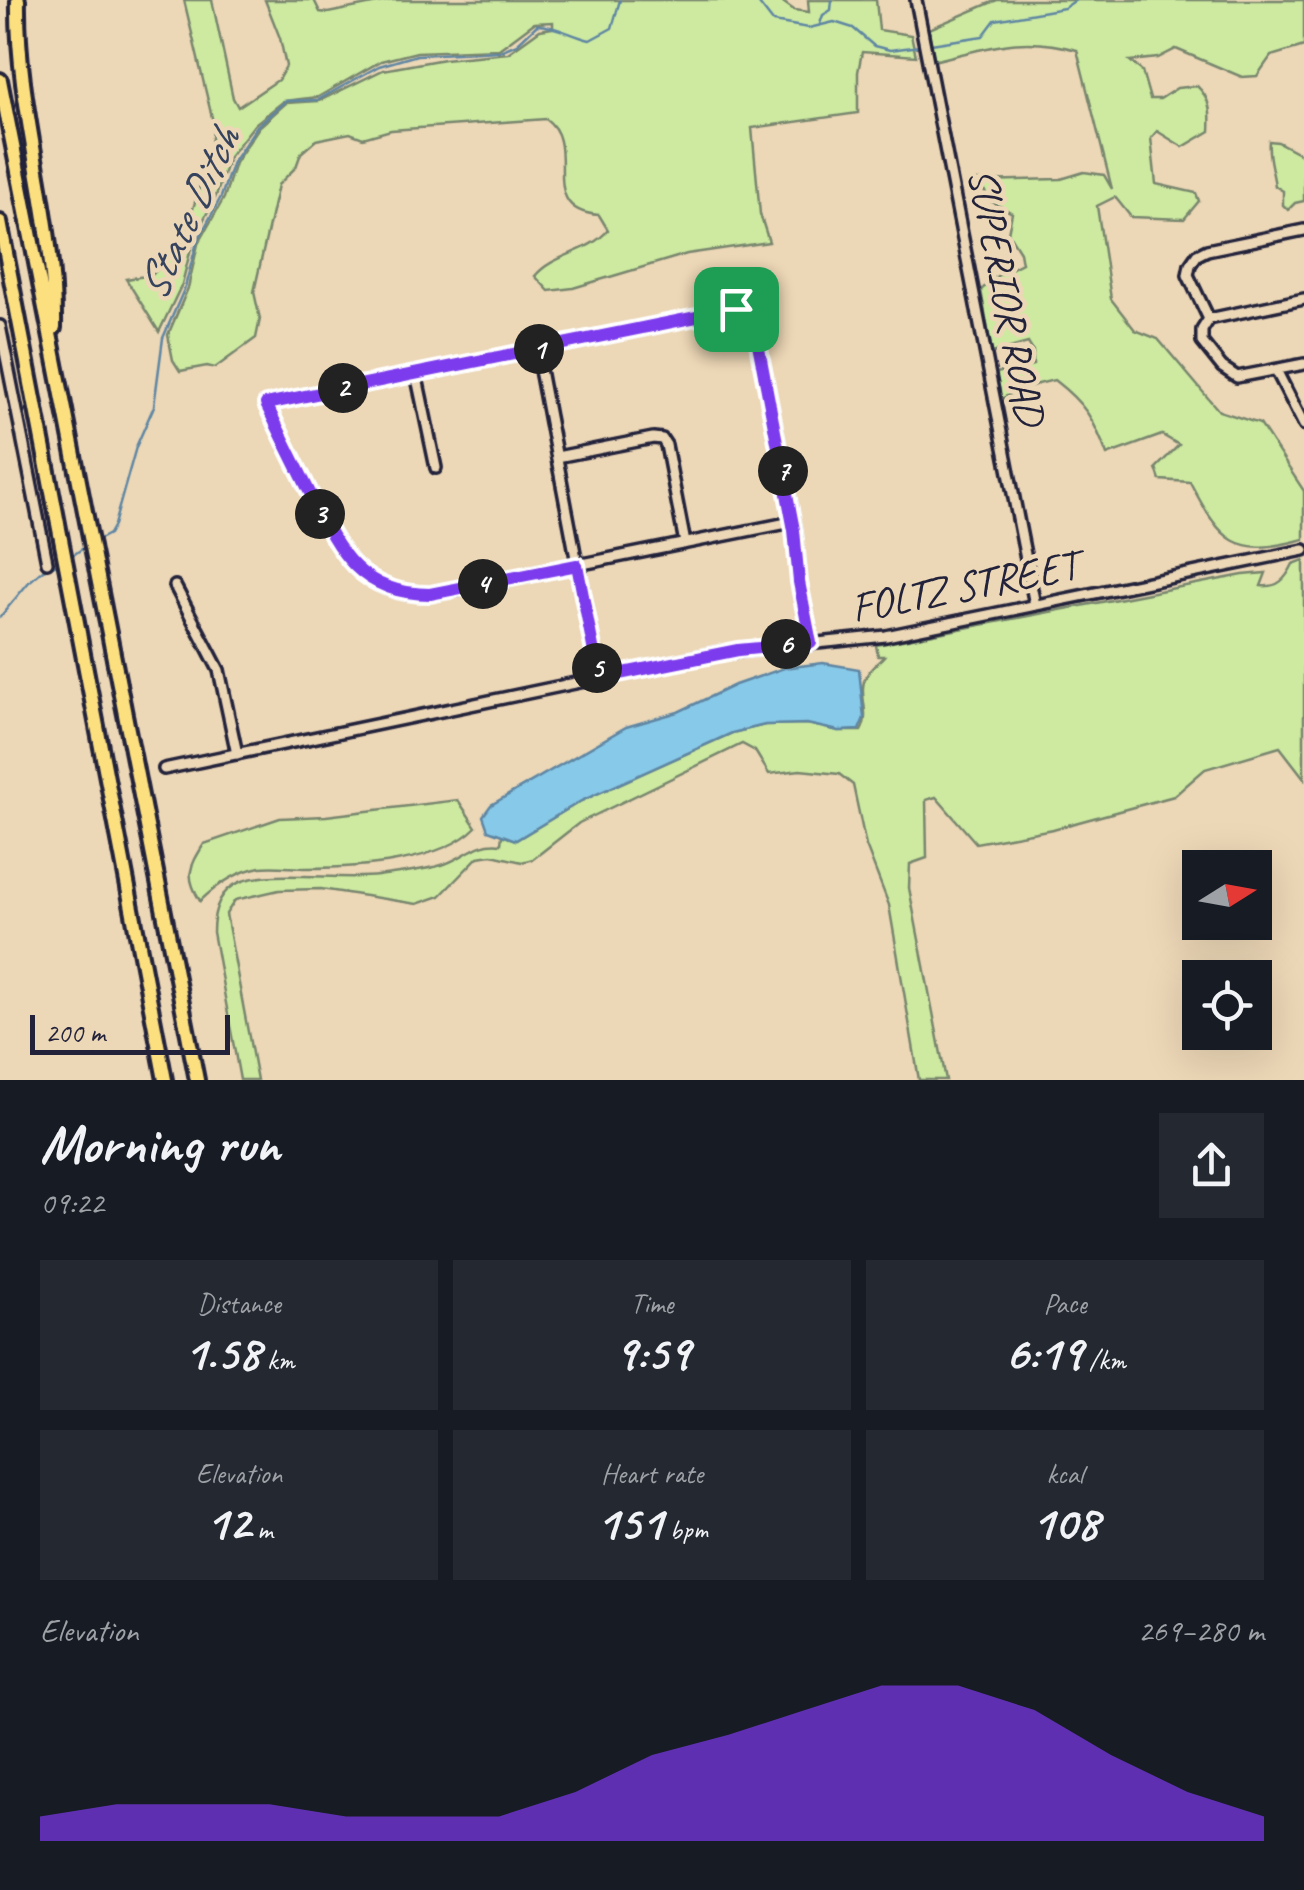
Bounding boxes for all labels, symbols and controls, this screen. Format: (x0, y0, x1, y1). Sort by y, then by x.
water label: State Ditch (124, 115, 254, 309)
street label: SUPERIOR ROAD (956, 164, 1058, 433)
pin (694, 267, 779, 352)
icon: arrive (709, 282, 764, 337)
pin: 1 (514, 324, 564, 374)
text: 1 (533, 331, 545, 366)
pin: 2 (318, 363, 368, 413)
text: 2 (337, 370, 349, 405)
pin: 7 (758, 446, 808, 496)
text: 7 (777, 453, 789, 488)
pin: 3 (295, 489, 345, 539)
text: 3 (314, 496, 326, 531)
street label: FOLTZ STREET (847, 537, 1092, 634)
pin: 4 (458, 559, 508, 609)
text: 4 (477, 566, 489, 601)
pin: 6 (761, 619, 811, 669)
text: 6 (779, 626, 793, 661)
pin: 5 (572, 643, 622, 693)
text: 5 (591, 650, 603, 685)
north arrow (1182, 850, 1272, 940)
map controls (1182, 850, 1272, 1050)
button: locate (1182, 960, 1272, 1050)
scale bar (30, 1010, 230, 1054)
text: 200 m (45, 1015, 105, 1050)
text: Morning run (40, 1109, 280, 1179)
button: share (1159, 1113, 1264, 1218)
text: 09:22 (40, 1182, 104, 1223)
text: Distance (197, 1286, 281, 1321)
text: Time (631, 1286, 673, 1321)
text: Pace (1043, 1286, 1087, 1321)
text: 1.58 (184, 1321, 260, 1384)
text: 9:59 (614, 1321, 690, 1384)
text: 6:19 (1004, 1321, 1082, 1384)
text: km (260, 1342, 294, 1377)
text: /km (1082, 1342, 1126, 1377)
text: Elevation (196, 1456, 282, 1491)
text: Heart rate (601, 1456, 703, 1491)
text: kcal (1046, 1456, 1084, 1491)
text: 12 (205, 1491, 250, 1554)
text: 151 (596, 1491, 663, 1554)
text: 108 (1031, 1491, 1099, 1554)
text: m (250, 1512, 273, 1547)
text: bpm (663, 1512, 708, 1547)
text: Elevation (40, 1610, 138, 1651)
text: 269–280 m (1138, 1610, 1264, 1651)

